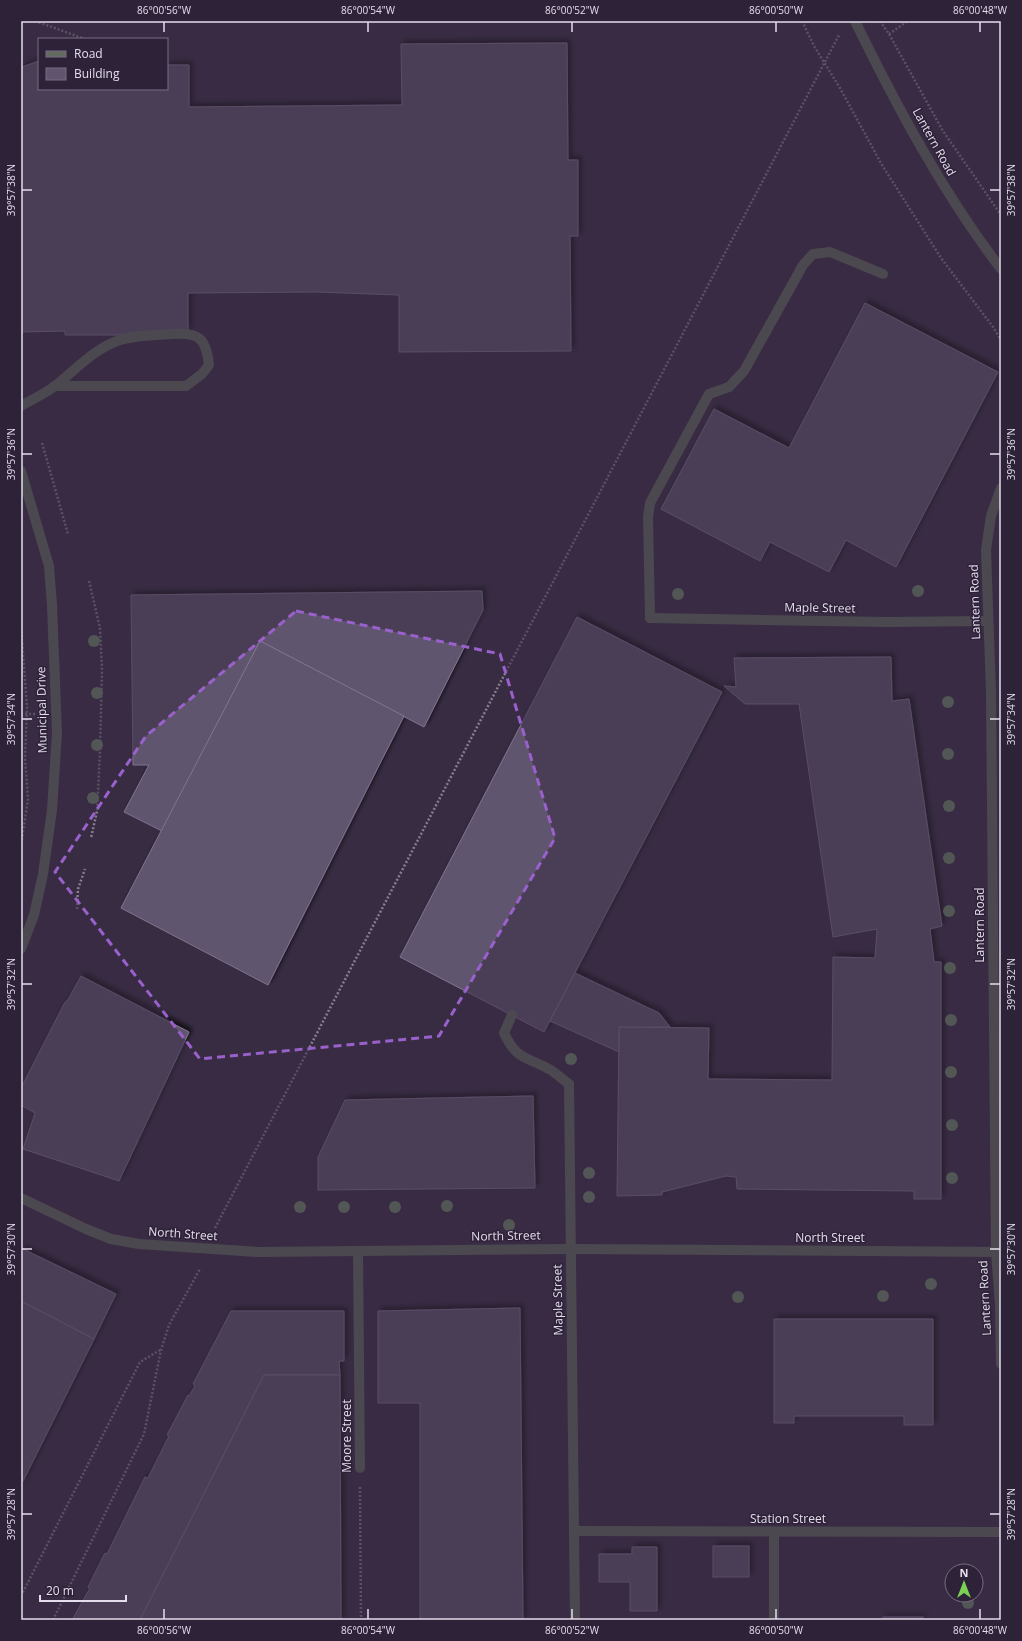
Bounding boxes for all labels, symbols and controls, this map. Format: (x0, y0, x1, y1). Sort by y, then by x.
text: 86°00'56"W (137, 3, 192, 17)
text: 86°00'54"W (341, 3, 396, 17)
text: 86°00'52"W (545, 3, 600, 17)
text: 86°00'50"W (749, 3, 804, 17)
text: 86°00'48"W (953, 3, 1008, 17)
legend (38, 38, 168, 90)
text: Road (74, 45, 103, 62)
text: Building (74, 65, 120, 82)
street label: Lantern Road (909, 105, 960, 179)
text: 39°57'38"N (4, 164, 18, 216)
text: 39°57'38"N (1004, 164, 1018, 216)
text: 39°57'36"N (4, 428, 18, 480)
text: 39°57'36"N (1004, 428, 1018, 480)
street label: Lantern Road (965, 564, 984, 640)
street label: Maple Street (784, 598, 856, 617)
street label: Municipal Drive (32, 666, 51, 754)
text: 39°57'34"N (4, 693, 18, 745)
text: 39°57'34"N (1004, 693, 1018, 745)
street label: Lantern Road (971, 887, 988, 963)
text: 39°57'32"N (4, 958, 18, 1010)
text: 39°57'32"N (1004, 958, 1018, 1010)
text: 39°57'30"N (4, 1223, 18, 1275)
street label: North Street (148, 1223, 218, 1244)
text: 39°57'30"N (1004, 1223, 1018, 1275)
street label: North Street (471, 1226, 541, 1245)
street label: North Street (795, 1229, 865, 1246)
street label: Lantern Road (974, 1260, 995, 1336)
street label: Maple Street (548, 1264, 567, 1336)
street label: Moore Street (338, 1399, 355, 1473)
text: 39°57'28"N (4, 1488, 18, 1540)
text: 39°57'28"N (1004, 1488, 1018, 1540)
street label: Station Street (750, 1510, 826, 1527)
north arrow (944, 1563, 984, 1603)
text: N (960, 1565, 968, 1580)
scale bar (40, 1577, 126, 1603)
text: 20 m (46, 1582, 74, 1599)
text: 86°00'56"W (137, 1623, 192, 1637)
text: 86°00'54"W (341, 1623, 396, 1637)
text: 86°00'52"W (545, 1623, 600, 1637)
text: 86°00'50"W (749, 1623, 804, 1637)
text: 86°00'48"W (953, 1623, 1008, 1637)

